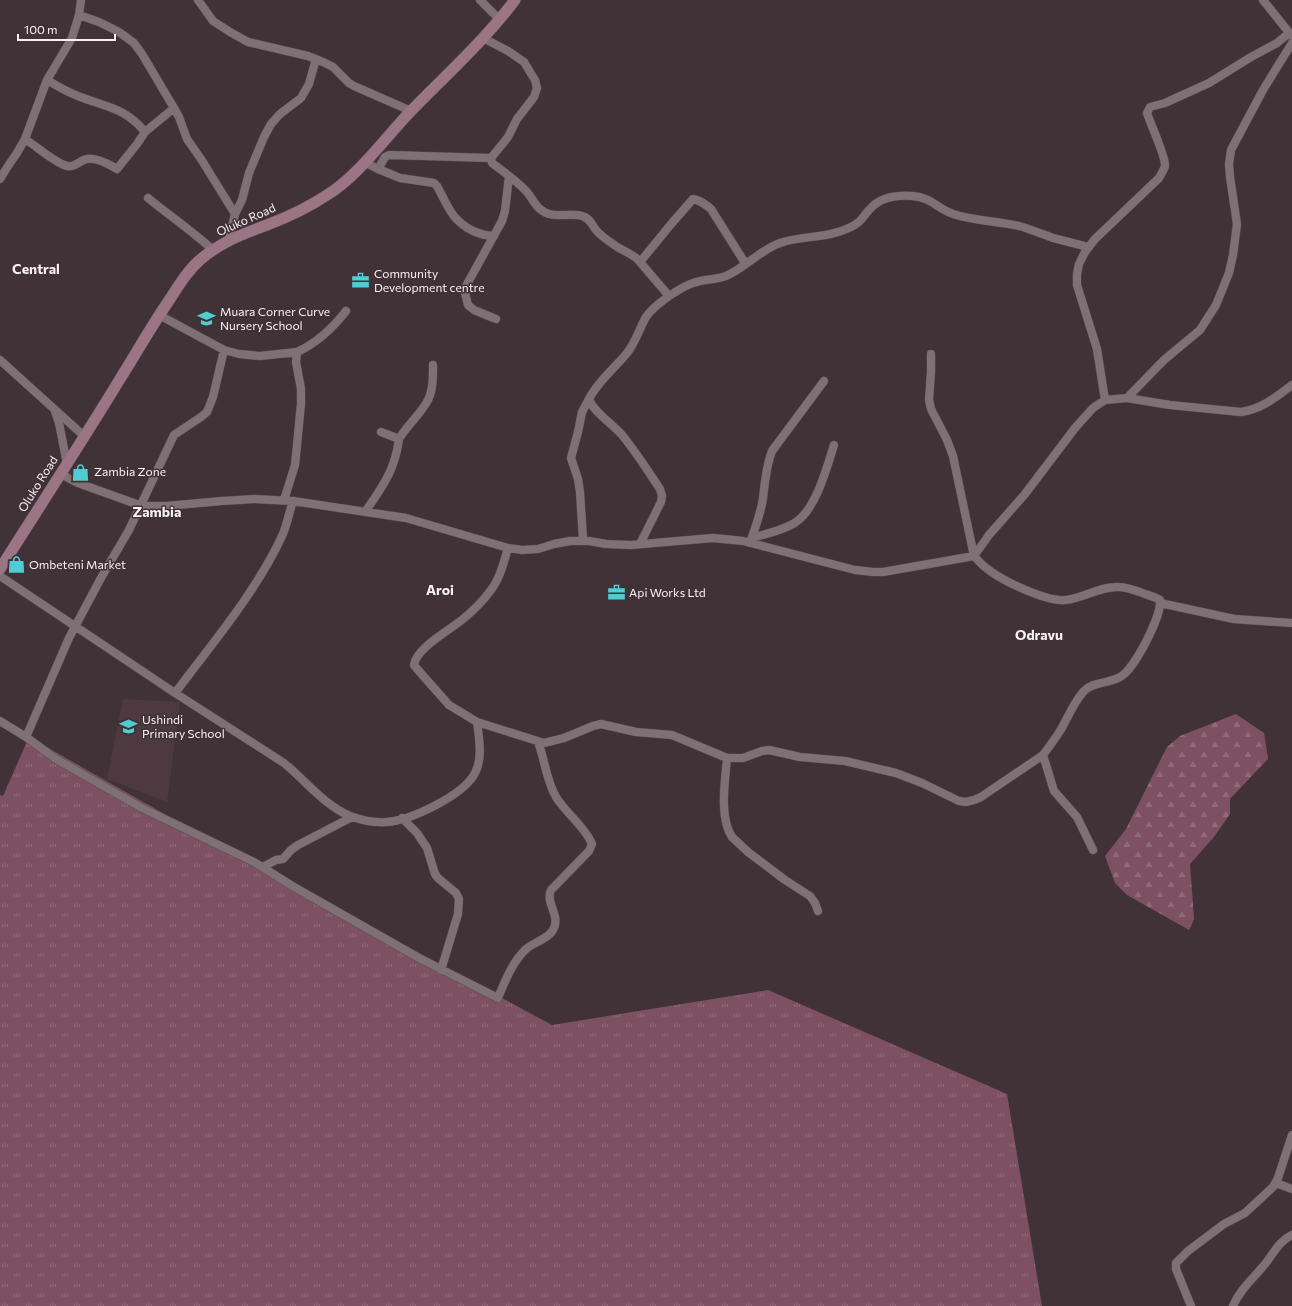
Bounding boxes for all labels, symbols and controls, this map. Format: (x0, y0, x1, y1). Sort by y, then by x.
scale bar (18, 16, 115, 42)
text: 100 m (24, 22, 58, 36)
street label: Oluko Road (214, 200, 277, 238)
district label: Central (12, 260, 60, 277)
place label: Community Development centre (374, 266, 484, 294)
office icon: Community Development centre (351, 271, 371, 291)
place label: Muara Corner Curve Nursery School (220, 304, 330, 332)
school or university icon: Muara Corner Curve Nursery School (197, 309, 217, 329)
street label: Oluko Road (14, 453, 60, 514)
shop icon: Zambia Zone (71, 462, 91, 482)
place label: Zambia Zone (94, 464, 166, 478)
district label: Zambia (133, 503, 181, 520)
shop icon: Ombeteni Market (6, 555, 26, 575)
place label: Ombeteni Market (29, 557, 126, 571)
district label: Aroi (426, 581, 454, 598)
office icon: Api Works Ltd (606, 583, 626, 603)
place label: Api Works Ltd (629, 585, 706, 599)
district label: Odravu (1015, 626, 1063, 643)
place label: Ushindi Primary School (142, 712, 225, 740)
school or university icon: Ushindi Primary School (119, 717, 139, 737)

